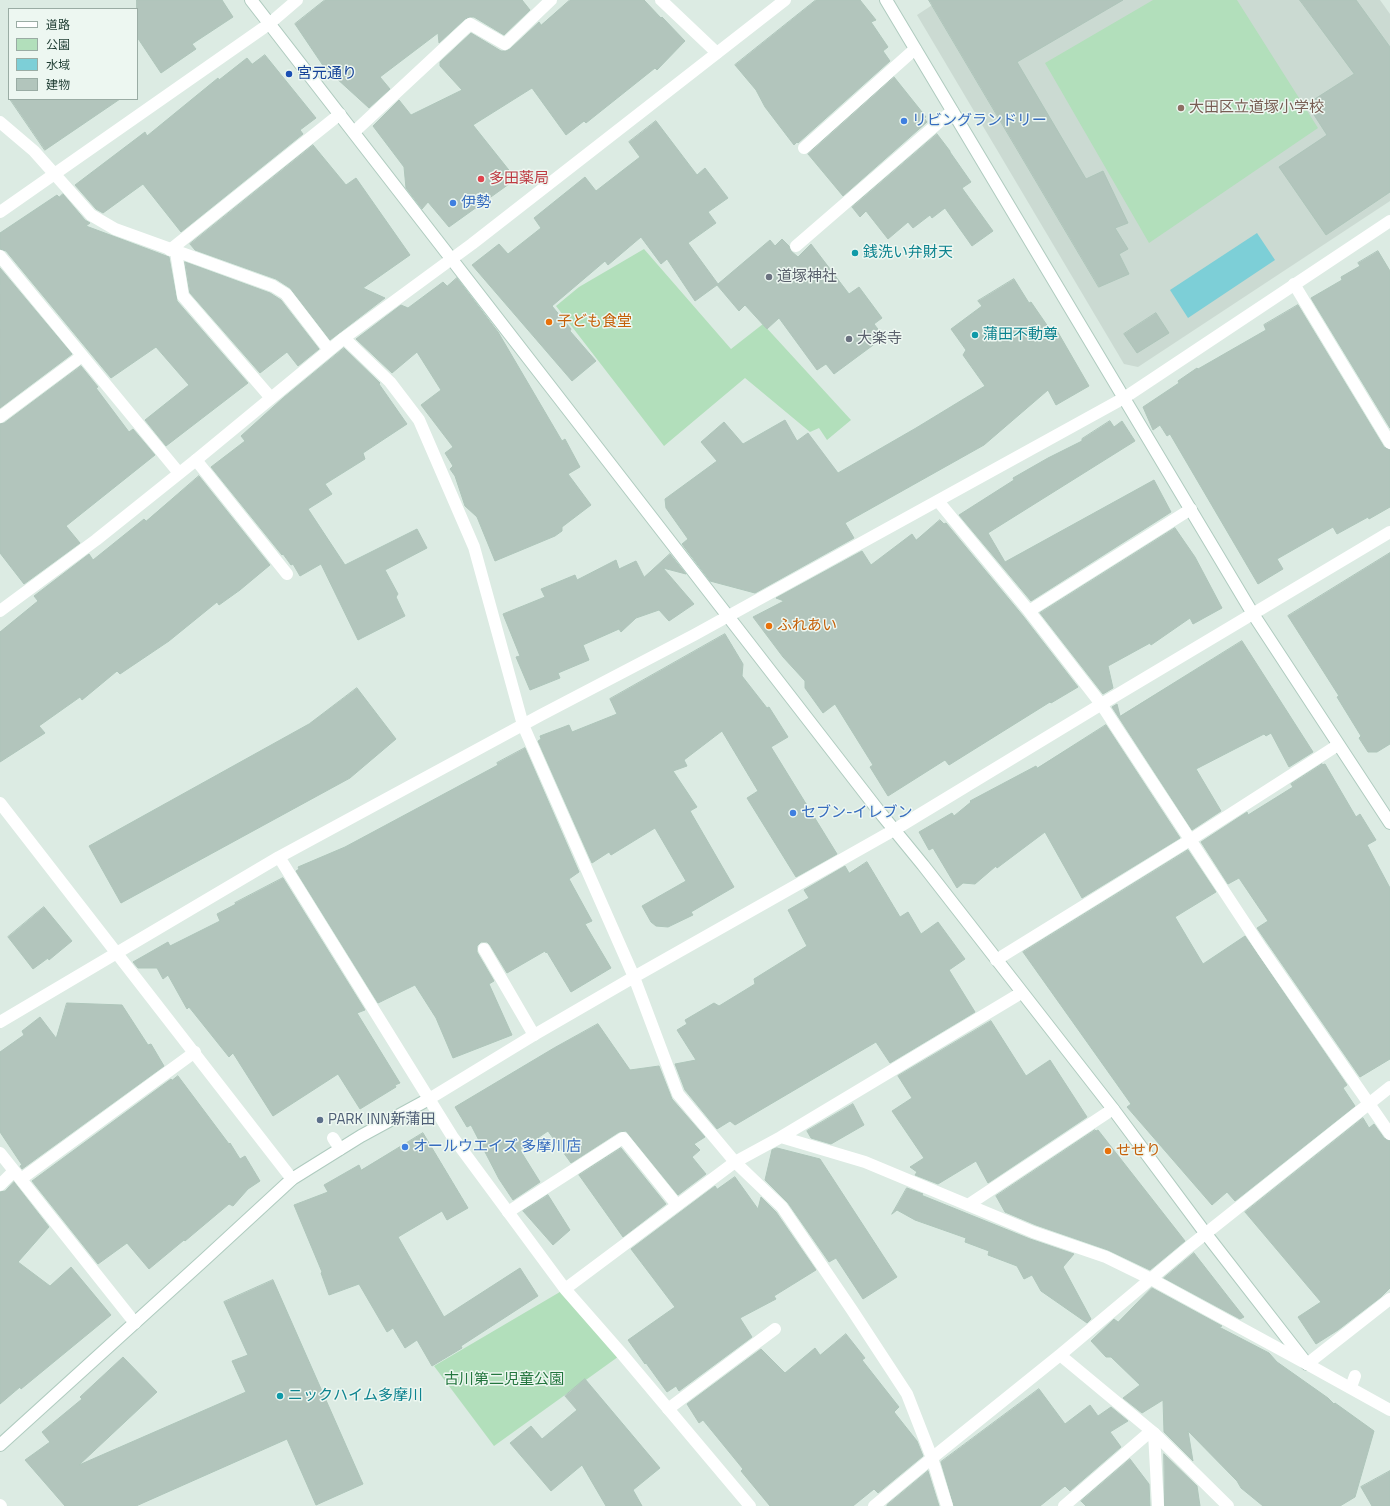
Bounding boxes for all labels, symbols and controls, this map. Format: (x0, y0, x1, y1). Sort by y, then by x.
legend (8, 8, 138, 100)
text: 道路 (46, 15, 70, 34)
text: 公園 (46, 35, 70, 54)
text: 水域 (46, 55, 70, 74)
place label: 宮元通り (297, 65, 357, 83)
marker: 宮元通り (284, 69, 294, 79)
text: 建物 (46, 75, 70, 94)
place label: 大田区立道塚小学校 (1189, 99, 1324, 117)
marker: 大田区立道塚小学校 (1176, 103, 1186, 113)
place label: リビングランドリー (912, 112, 1047, 130)
marker: リビングランドリー (899, 116, 909, 126)
place label: 多田薬局 (489, 170, 549, 188)
marker: 多田薬局 (476, 174, 486, 184)
place label: 伊勢 (461, 194, 491, 212)
marker: 伊勢 (448, 198, 458, 208)
place label: 銭洗い弁財天 (863, 244, 953, 262)
marker: 銭洗い弁財天 (850, 248, 860, 258)
place label: 道塚神社 (777, 268, 837, 286)
marker: 道塚神社 (764, 272, 774, 282)
place label: 子ども食堂 (557, 313, 632, 331)
marker: 子ども食堂 (544, 317, 554, 327)
place label: 蒲田不動尊 (983, 326, 1058, 344)
place label: 大楽寺 (857, 330, 902, 348)
marker: 蒲田不動尊 (970, 330, 980, 340)
marker: 大楽寺 (844, 334, 854, 344)
place label: ふれあい (777, 617, 837, 635)
marker: ふれあい (764, 621, 774, 631)
place label: セブン-イレブン (801, 804, 913, 822)
marker: セブン-イレブン (788, 808, 798, 818)
place label: PARK INN新蒲田 (328, 1111, 435, 1129)
marker: PARK INN新蒲田 (315, 1115, 325, 1125)
place label: オールウエイズ 多摩川店 (413, 1138, 581, 1156)
marker: オールウエイズ 多摩川店 (400, 1142, 410, 1152)
place label: せせり (1116, 1142, 1161, 1160)
marker: せせり (1103, 1146, 1113, 1156)
park label: 古川第二児童公園 (444, 1371, 564, 1389)
place label: ニックハイム多摩川 (288, 1387, 423, 1405)
marker: ニックハイム多摩川 (275, 1391, 285, 1401)

